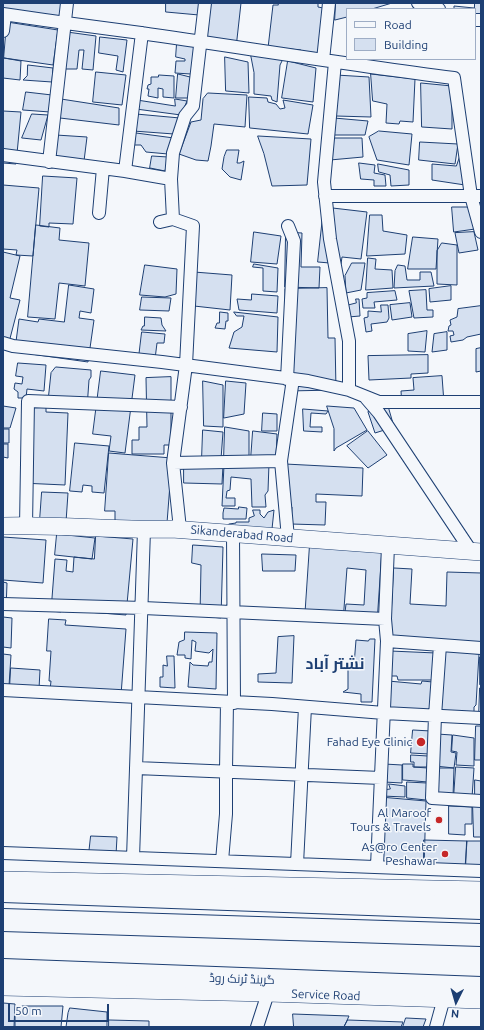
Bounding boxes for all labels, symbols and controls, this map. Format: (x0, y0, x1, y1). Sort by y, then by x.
legend (346, 8, 476, 60)
text: Road (384, 18, 412, 31)
text: Building (384, 38, 428, 51)
street label: Sikanderabad Road (190, 522, 294, 546)
district label: نشتر آباد (306, 654, 364, 674)
place label: Fahad Eye Clinic (327, 735, 412, 749)
marker: Fahad Eye Clinic (415, 736, 427, 748)
place label: Al Maroof Tours & Travels (350, 806, 431, 834)
marker: Al Maroof Tours & Travels (434, 815, 444, 825)
place label: As@ro Center Peshawar (362, 840, 437, 868)
marker: As@ro Center Peshawar (440, 849, 450, 859)
street label: گرینڈ ٹرنک روڈ (209, 971, 275, 987)
north arrow (436, 982, 476, 1022)
street label: Service Road (291, 987, 361, 1003)
scale bar (10, 996, 111, 1022)
text: 50 m (15, 1004, 42, 1017)
text: N (450, 1008, 460, 1020)

